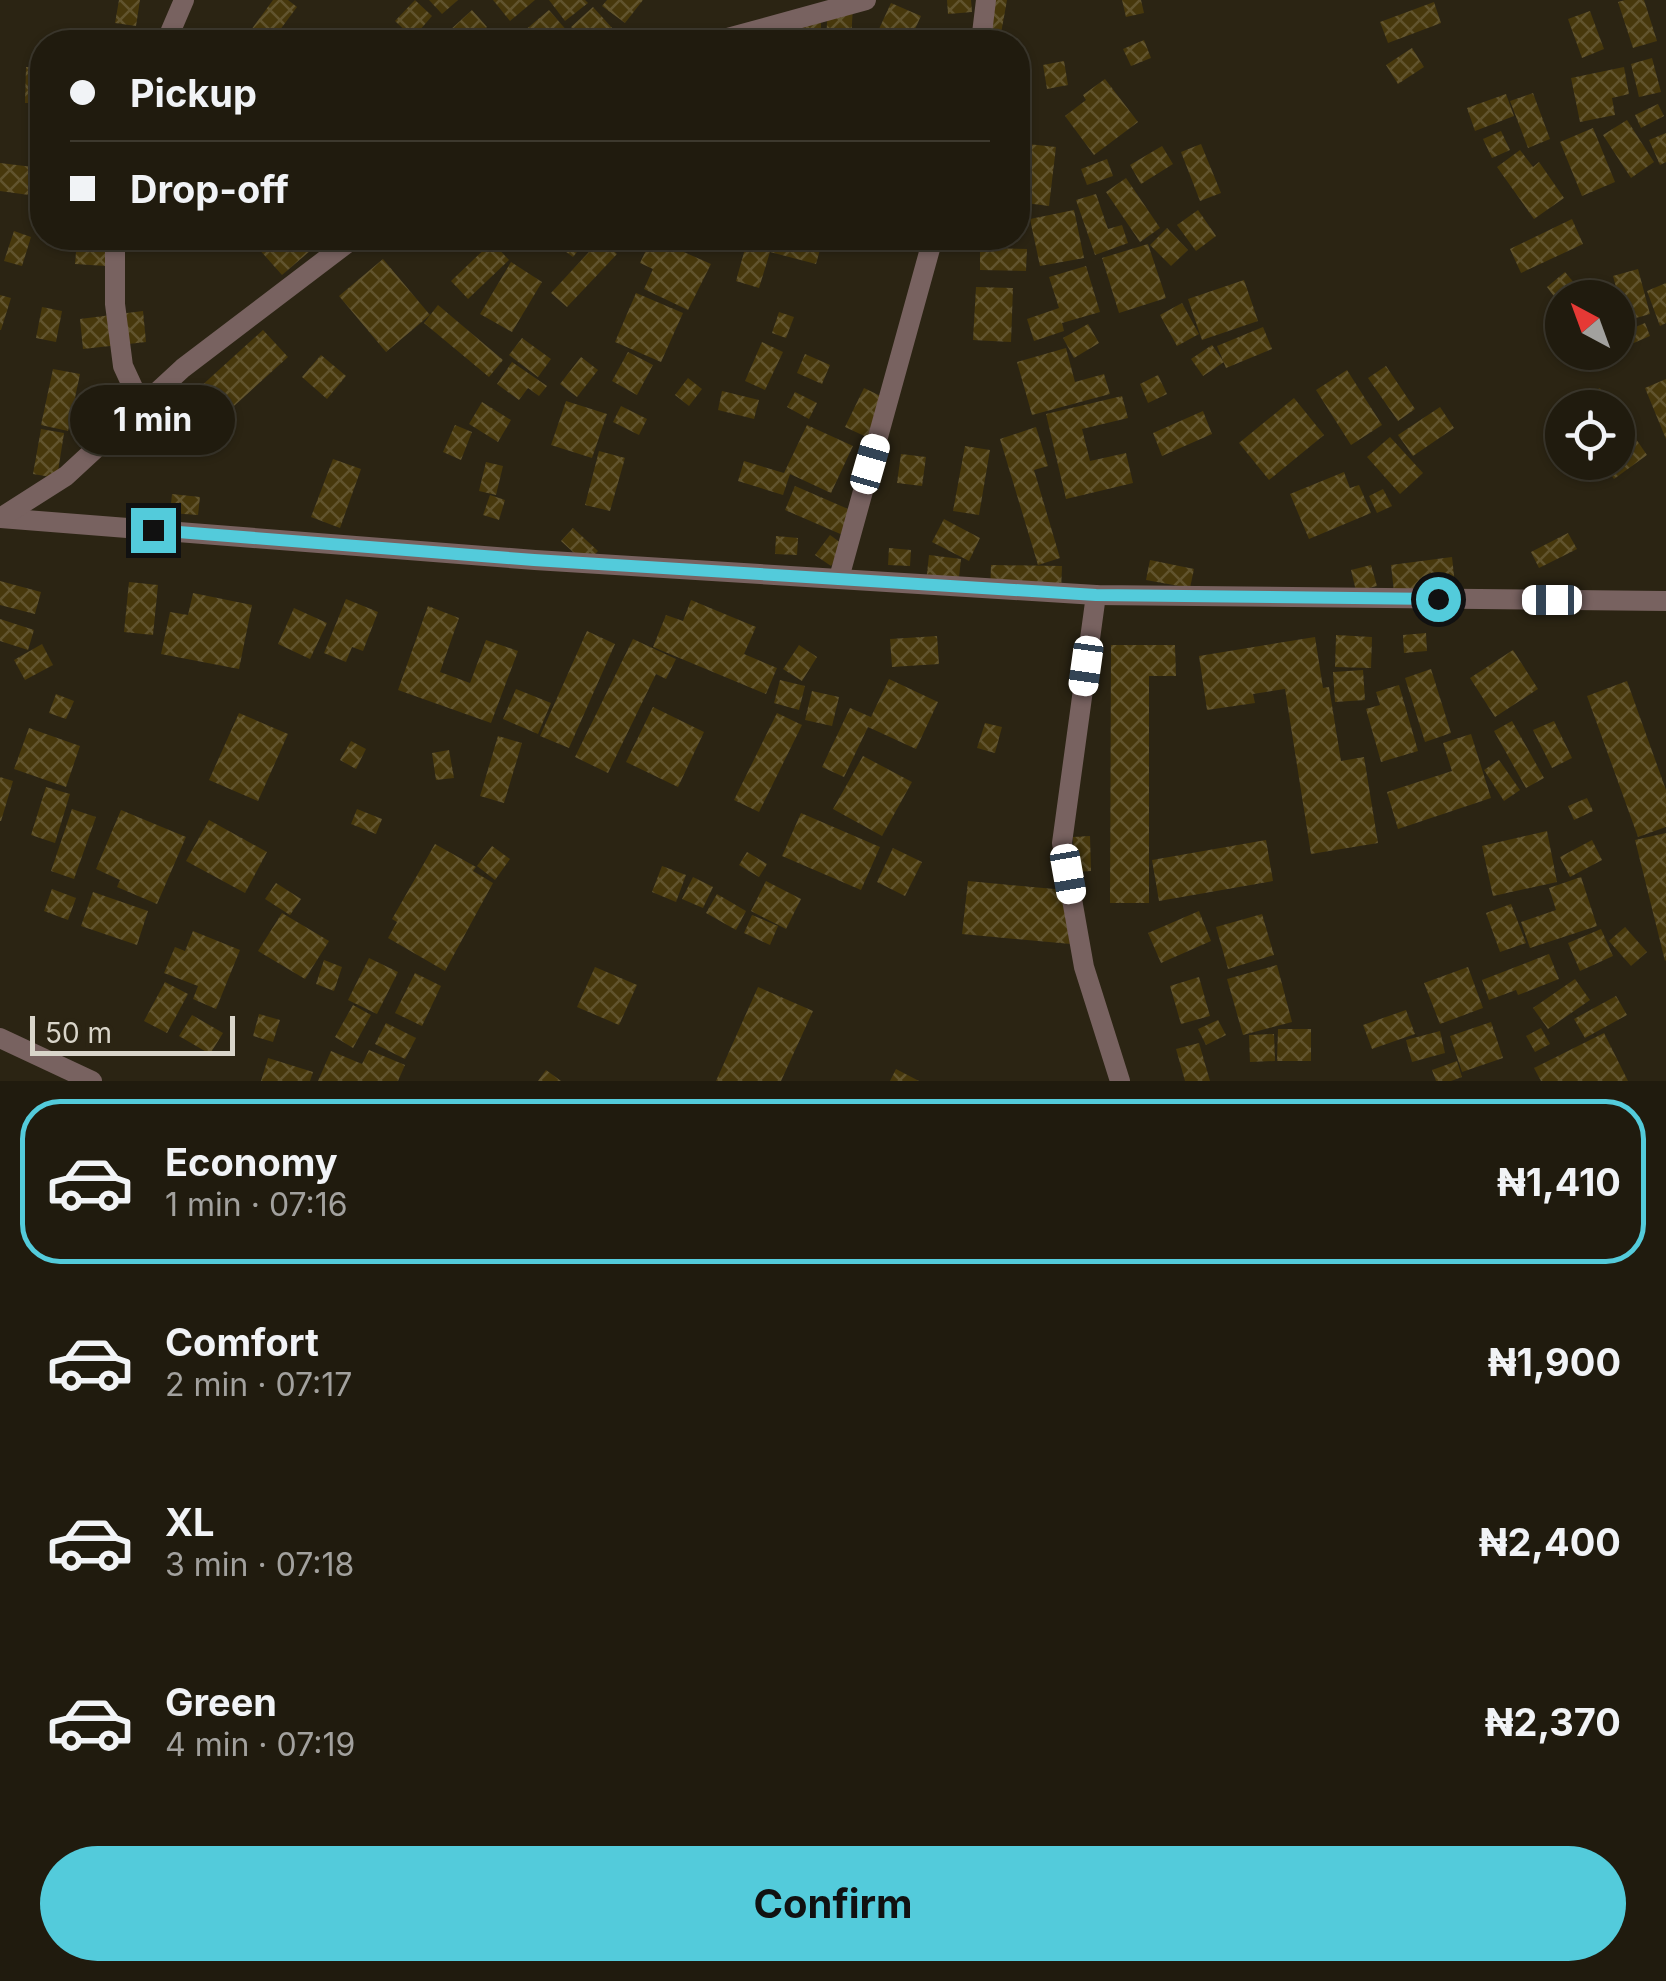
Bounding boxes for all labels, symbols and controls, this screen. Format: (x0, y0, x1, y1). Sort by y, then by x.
text: Pickup (130, 70, 257, 116)
text: Drop-off (130, 166, 289, 212)
north arrow (1545, 280, 1635, 370)
map controls (1545, 280, 1635, 480)
callout: 1 min (70, 385, 236, 455)
button: locate (1545, 390, 1635, 480)
text: 1 min (113, 400, 192, 439)
car (847, 431, 893, 497)
route end (131, 508, 176, 553)
route start (1416, 577, 1461, 622)
car (1522, 585, 1582, 615)
car (1067, 634, 1105, 698)
car (1048, 842, 1088, 906)
scale bar (30, 1011, 235, 1056)
text: 50 m (45, 1016, 112, 1050)
icon: car (45, 1137, 135, 1227)
text: Economy (165, 1139, 338, 1185)
text: ₦1,410 (1497, 1159, 1621, 1205)
text: 1 min · 07:16 (165, 1185, 348, 1224)
icon: car (45, 1317, 135, 1407)
text: Comfort (165, 1319, 319, 1365)
text: ₦1,900 (1488, 1339, 1621, 1385)
text: 2 min · 07:17 (165, 1365, 352, 1404)
icon: car (45, 1497, 135, 1587)
text: XL (165, 1499, 215, 1545)
text: ₦2,400 (1479, 1519, 1621, 1565)
text: 3 min · 07:18 (165, 1545, 354, 1584)
icon: car (45, 1677, 135, 1767)
text: Green (165, 1679, 277, 1725)
text: ₦2,370 (1485, 1699, 1621, 1745)
text: 4 min · 07:19 (165, 1725, 355, 1764)
button: Confirm (40, 1846, 1626, 1961)

